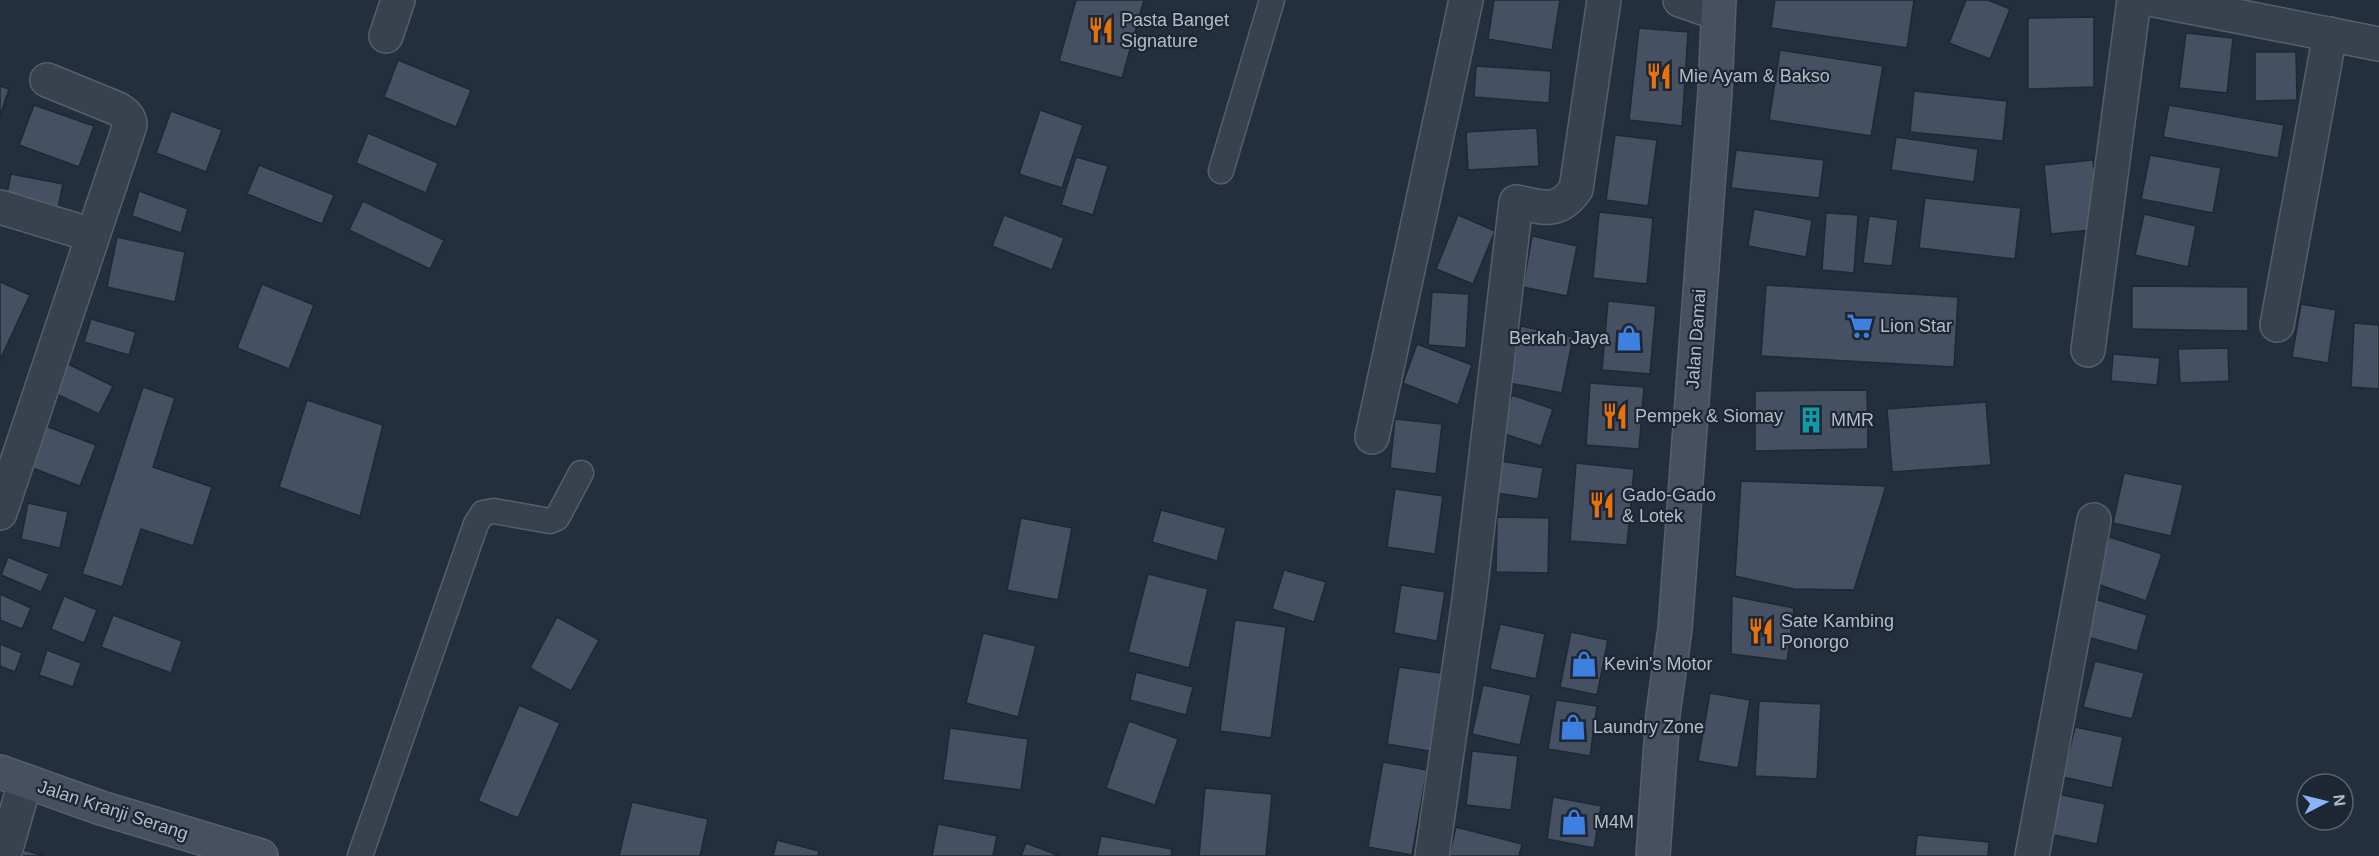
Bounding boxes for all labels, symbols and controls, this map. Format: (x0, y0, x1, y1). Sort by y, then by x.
place label: Pasta Banget Signature (1121, 10, 1229, 51)
restaurant icon: Pasta Banget Signature (1086, 15, 1116, 45)
restaurant icon: Mie Ayam & Bakso (1644, 61, 1674, 91)
place label: Mie Ayam & Bakso (1679, 66, 1830, 86)
street label: Jalan Damai (1683, 288, 1709, 390)
supermarket icon: Lion Star (1845, 311, 1875, 341)
place label: Lion Star (1880, 316, 1952, 336)
shop icon: Berkah Jaya (1614, 323, 1644, 353)
place label: Berkah Jaya (1509, 328, 1610, 348)
restaurant icon: Pempek & Siomay (1600, 401, 1630, 431)
building icon: MMR (1796, 405, 1826, 435)
place label: Pempek & Siomay (1635, 406, 1783, 426)
place label: MMR (1831, 410, 1874, 430)
place label: Gado-Gado & Lotek (1622, 485, 1716, 526)
restaurant icon: Gado-Gado & Lotek (1587, 490, 1617, 520)
place label: Sate Kambing Ponorgo (1781, 611, 1894, 652)
restaurant icon: Sate Kambing Ponorgo (1746, 616, 1776, 646)
shop icon: Kevin's Motor (1569, 649, 1599, 679)
place label: Kevin's Motor (1604, 654, 1712, 674)
shop icon: Laundry Zone (1558, 712, 1588, 742)
place label: Laundry Zone (1593, 717, 1704, 737)
north arrow (2295, 772, 2355, 832)
street label: Jalan Kranji Serang (35, 776, 191, 844)
text: N (2330, 793, 2349, 807)
shop icon: M4M (1559, 807, 1589, 837)
place label: M4M (1594, 812, 1634, 832)

